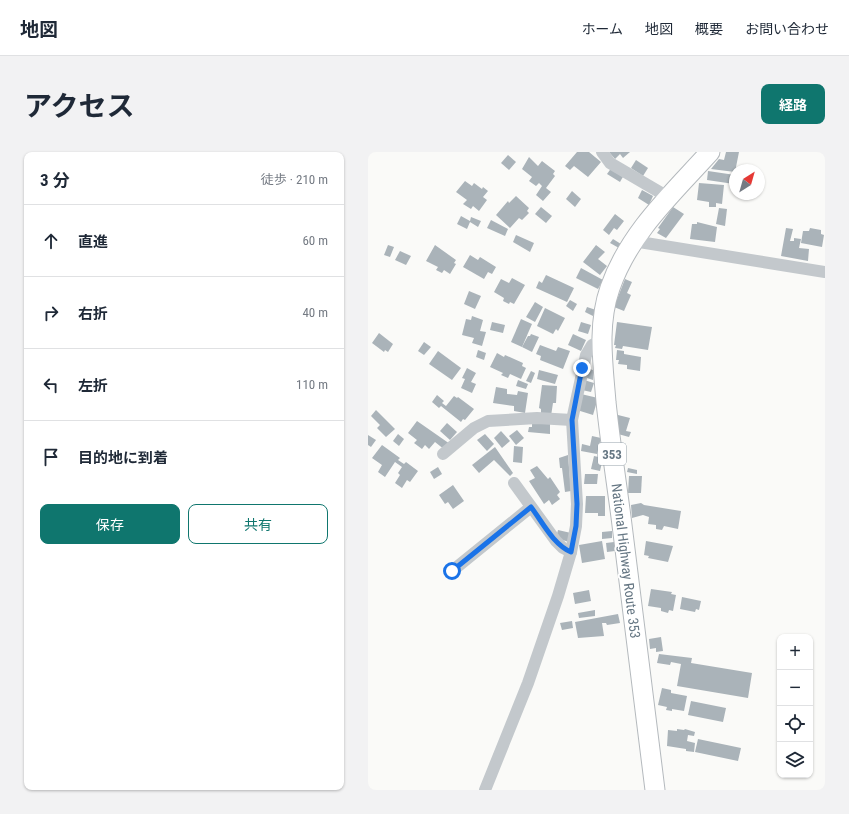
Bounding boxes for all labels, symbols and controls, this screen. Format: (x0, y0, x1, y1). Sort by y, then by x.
text: 地図 (20, 18, 58, 41)
text: ホーム (581, 21, 623, 37)
text: 地図 (645, 21, 673, 37)
text: 概要 (695, 21, 723, 37)
text: お問い合わせ (745, 21, 829, 37)
button: 経路 (761, 84, 825, 124)
text: アクセス (24, 90, 135, 123)
north arrow (729, 164, 765, 200)
text: 3 分 (40, 170, 70, 190)
text: 徒歩 · 210 m (261, 172, 328, 187)
icon: ahead (40, 230, 62, 252)
text: 直進 (78, 233, 108, 251)
text: 60 m (302, 233, 328, 248)
icon: right (40, 302, 62, 324)
text: 右折 (78, 305, 108, 323)
text: 40 m (302, 305, 328, 320)
route end (573, 359, 591, 377)
icon: left (40, 374, 62, 396)
text: 左折 (78, 377, 108, 395)
text: 110 m (296, 377, 328, 392)
road number: 353 (598, 443, 626, 465)
icon: arrive (40, 446, 62, 468)
text: 目的地に到着 (78, 449, 168, 467)
street label: National Highway Route 353 (609, 483, 643, 639)
button: 保存 (40, 504, 180, 544)
button: 共有 (188, 504, 328, 544)
route start (443, 562, 461, 580)
map controls (777, 634, 813, 778)
button: + (777, 634, 813, 670)
button: − (777, 670, 813, 706)
button: locate (777, 706, 813, 742)
button: layers (777, 742, 813, 778)

